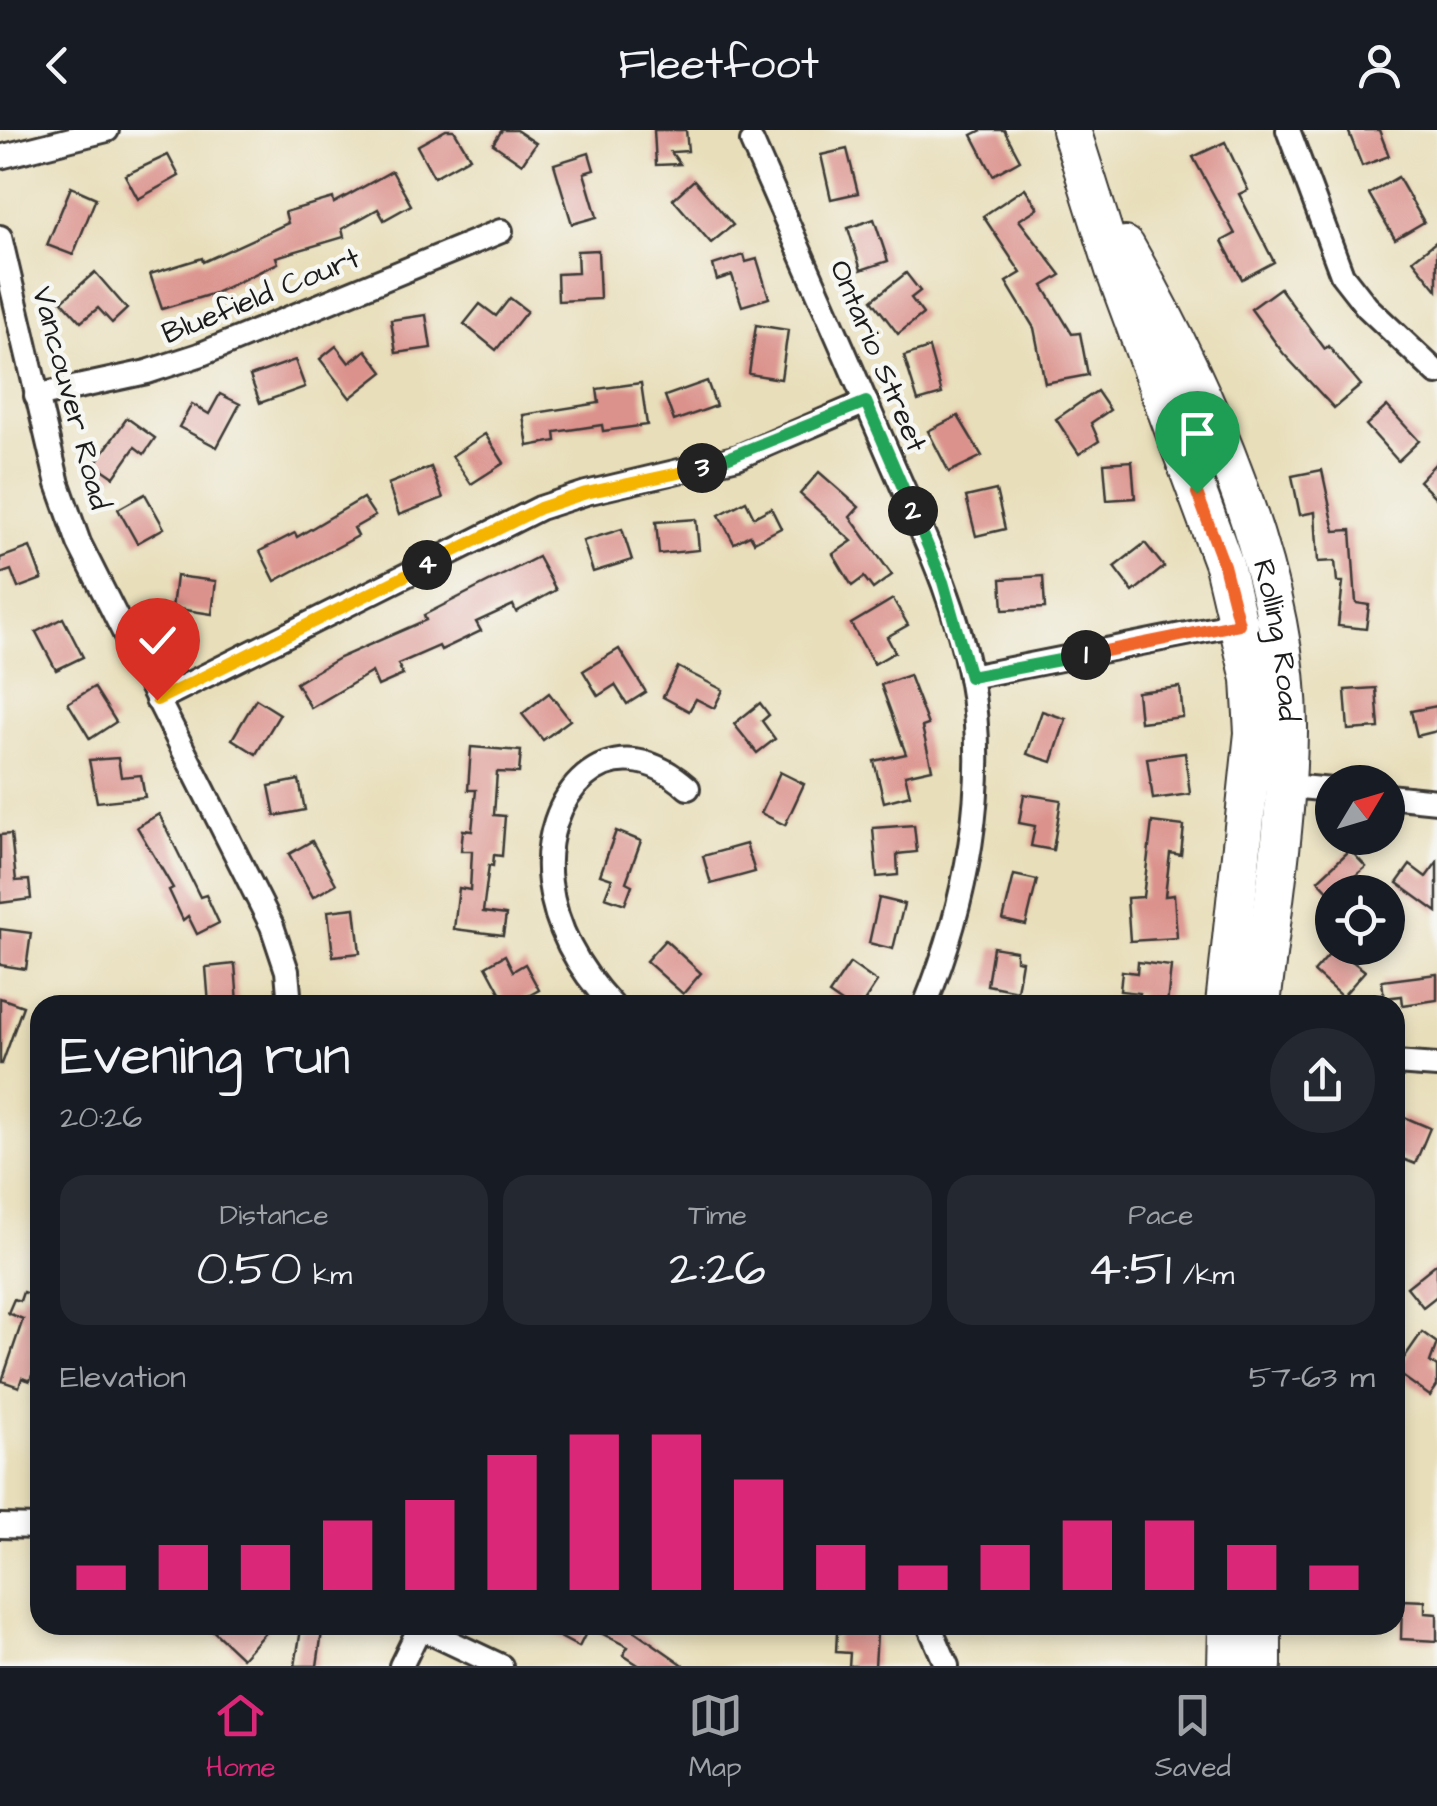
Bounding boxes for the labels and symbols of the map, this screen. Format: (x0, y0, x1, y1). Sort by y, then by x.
street label: Bluefield Court (156, 237, 366, 355)
street label: Ontario Street (819, 253, 937, 459)
street label: Vancouver Road (21, 282, 121, 514)
pin (1155, 391, 1240, 494)
pin: 3 (677, 443, 727, 493)
pin: 2 (888, 486, 938, 536)
pin: 4 (402, 540, 452, 590)
street label: Rolling Road (1242, 554, 1309, 722)
pin (115, 598, 200, 701)
pin: 1 (1061, 630, 1111, 680)
north arrow (1315, 765, 1405, 855)

